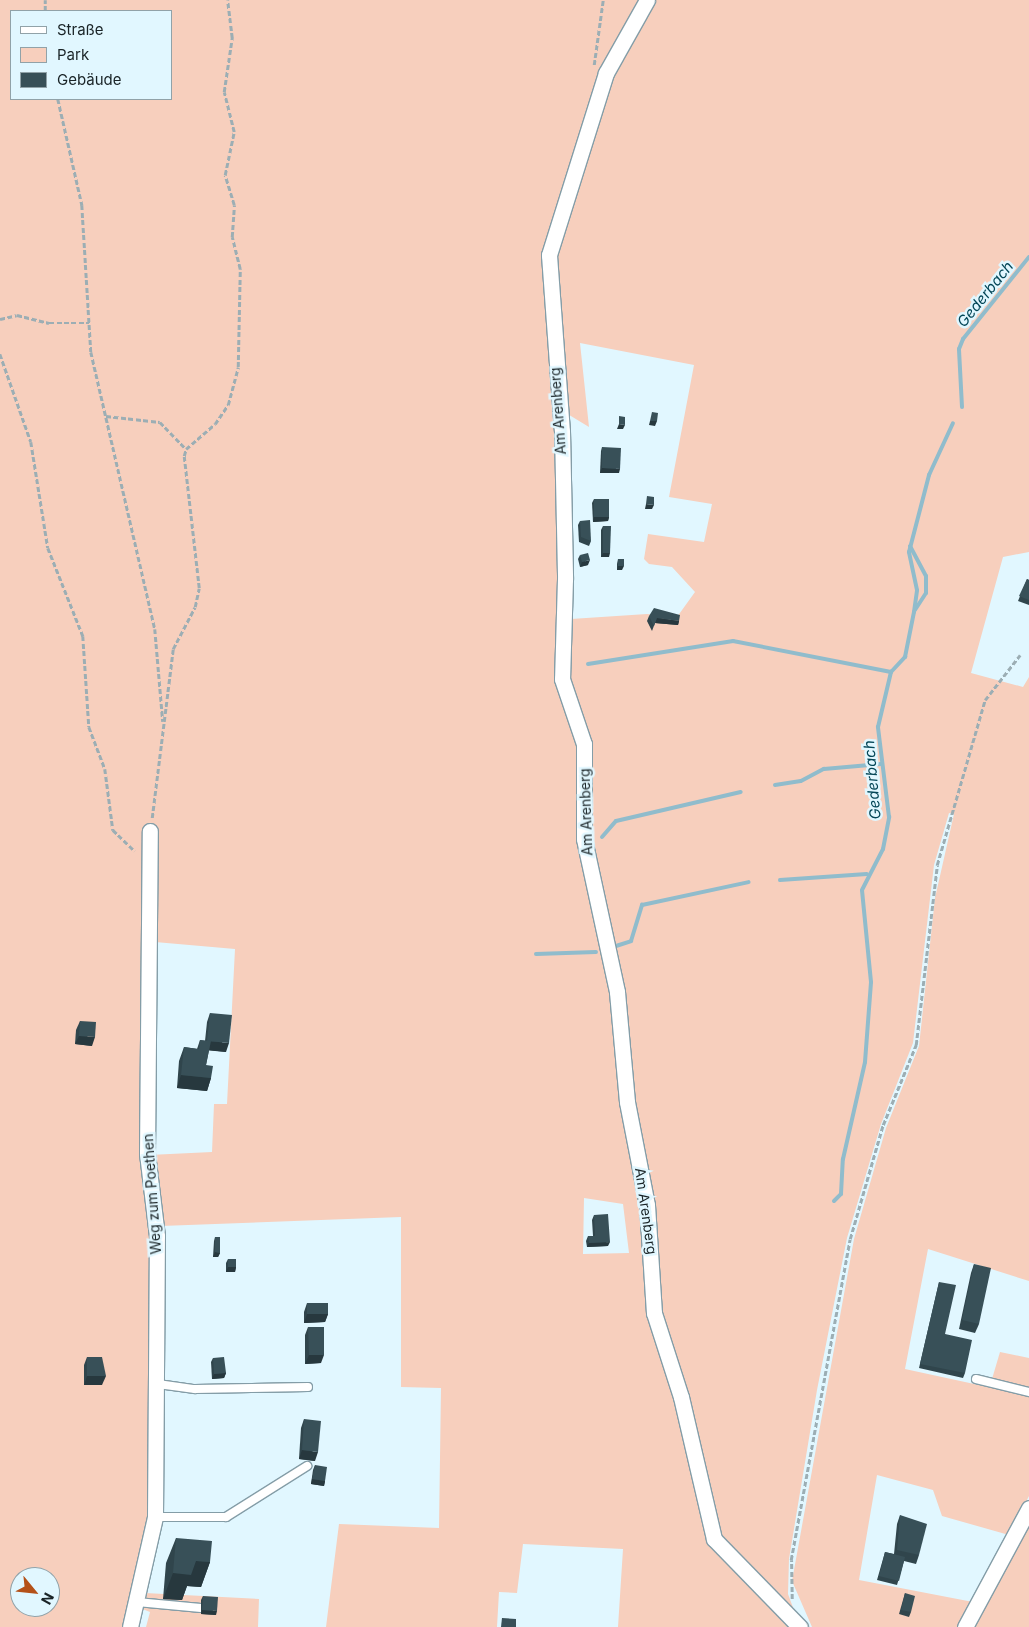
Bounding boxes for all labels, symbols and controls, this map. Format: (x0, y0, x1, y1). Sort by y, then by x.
legend (10, 10, 172, 100)
text: Straße (57, 20, 104, 39)
text: Park (57, 45, 89, 64)
text: Gebäude (57, 70, 122, 89)
water label: Gederbach (953, 257, 1017, 331)
street label: Am Arenberg (547, 367, 569, 455)
water label: Gederbach (860, 740, 884, 820)
street label: Am Arenberg (576, 768, 596, 856)
street label: Weg zum Poethen (139, 1133, 165, 1255)
street label: Am Arenberg (632, 1167, 660, 1255)
north arrow (10, 1567, 60, 1617)
text: N (38, 1590, 58, 1608)

